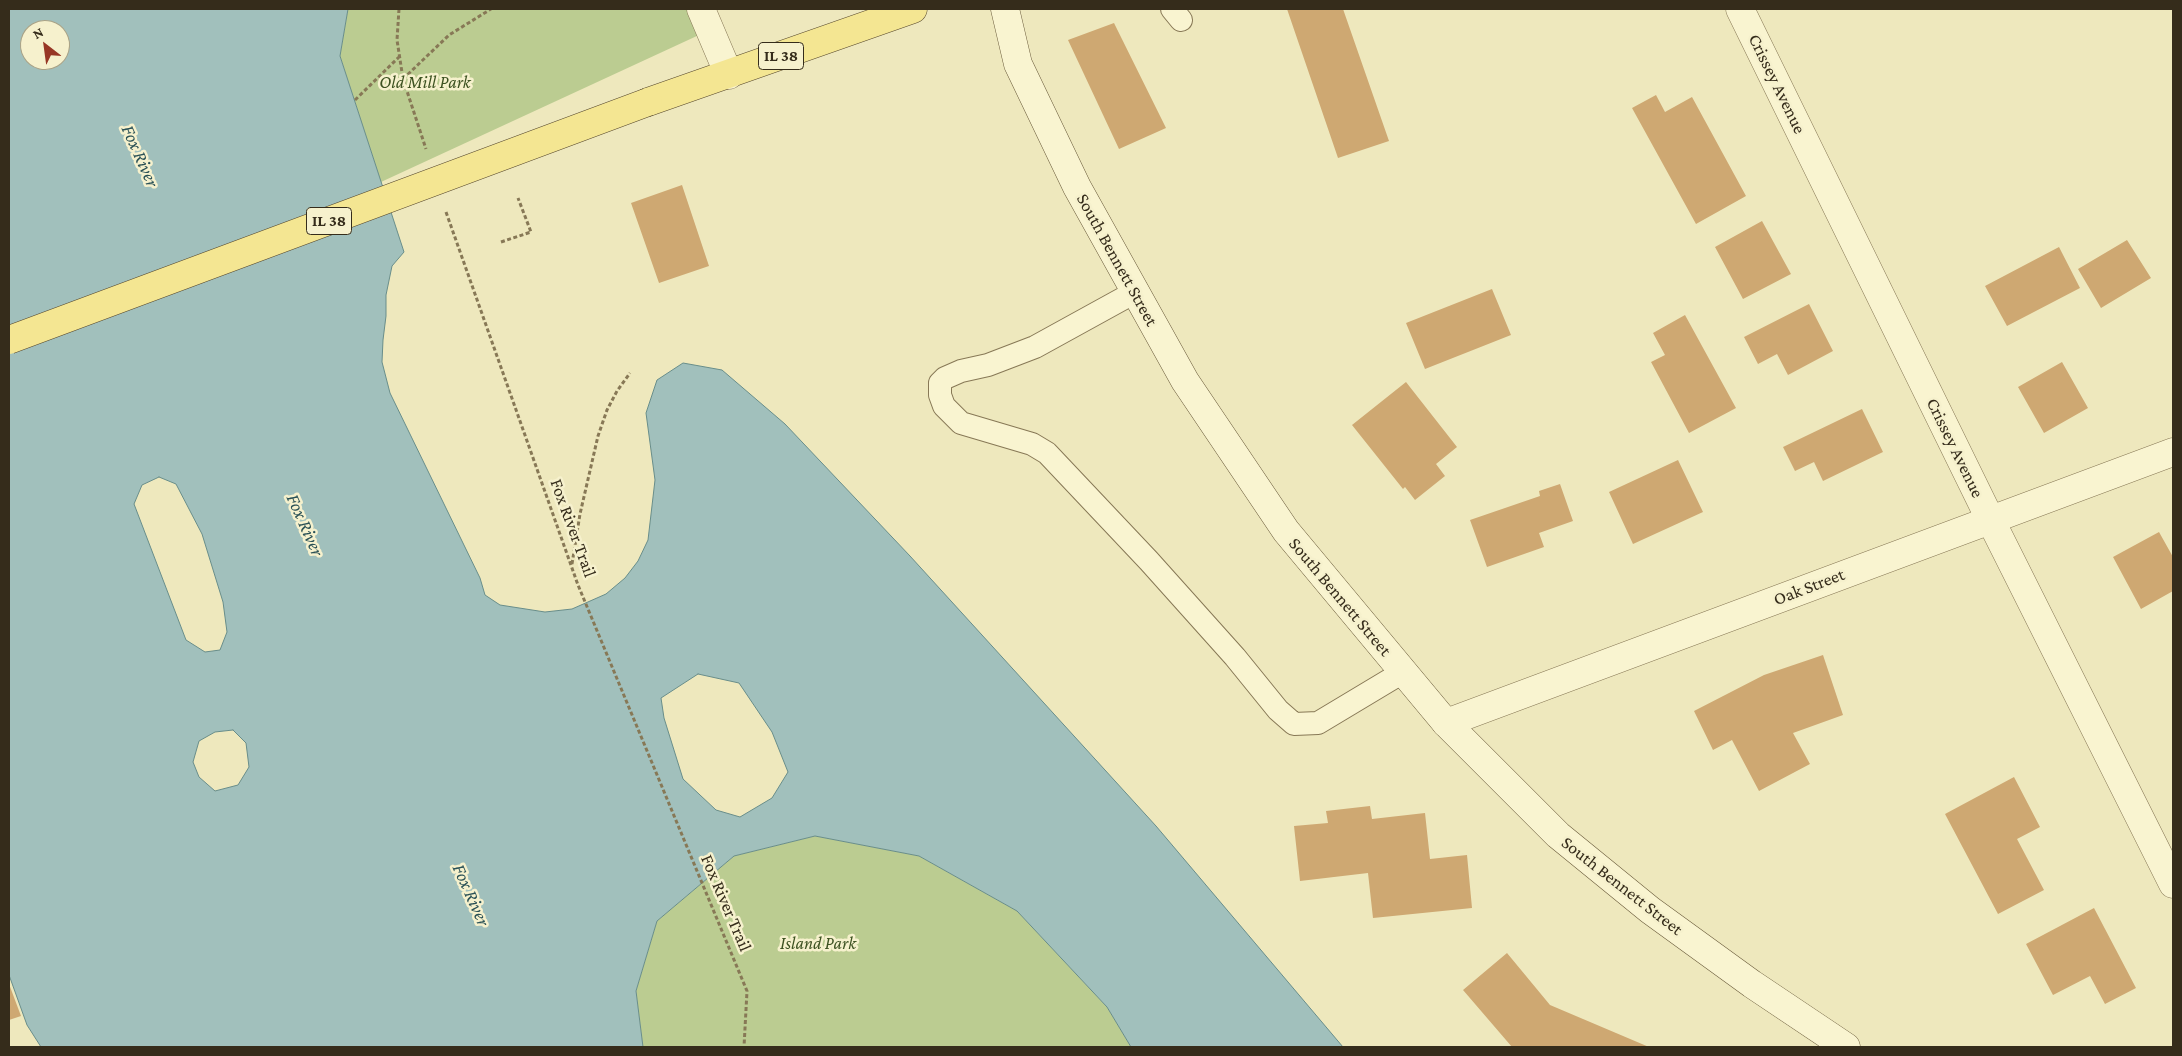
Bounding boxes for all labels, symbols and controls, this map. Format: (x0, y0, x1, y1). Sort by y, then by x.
north arrow (20, 20, 70, 70)
text: N (30, 24, 46, 42)
street label: Crissey Avenue (1744, 31, 1810, 137)
road number: IL 38 (758, 42, 804, 70)
park label: Old Mill Park (379, 71, 471, 93)
water label: Fox River (116, 121, 164, 191)
street label: South Bennett Street (1072, 190, 1162, 330)
road number: IL 38 (306, 208, 352, 235)
street label: Crissey Avenue (1922, 395, 1988, 501)
street label: Fox River Trail (545, 476, 601, 580)
water label: Fox River (281, 490, 329, 560)
street label: South Bennett Street (1284, 533, 1396, 661)
street label: Oak Street (1770, 564, 1848, 610)
street label: South Bennett Street (1557, 832, 1687, 940)
street label: Fox River Trail (696, 851, 756, 955)
water label: Fox River (447, 860, 495, 930)
park label: Island Park (780, 932, 856, 954)

